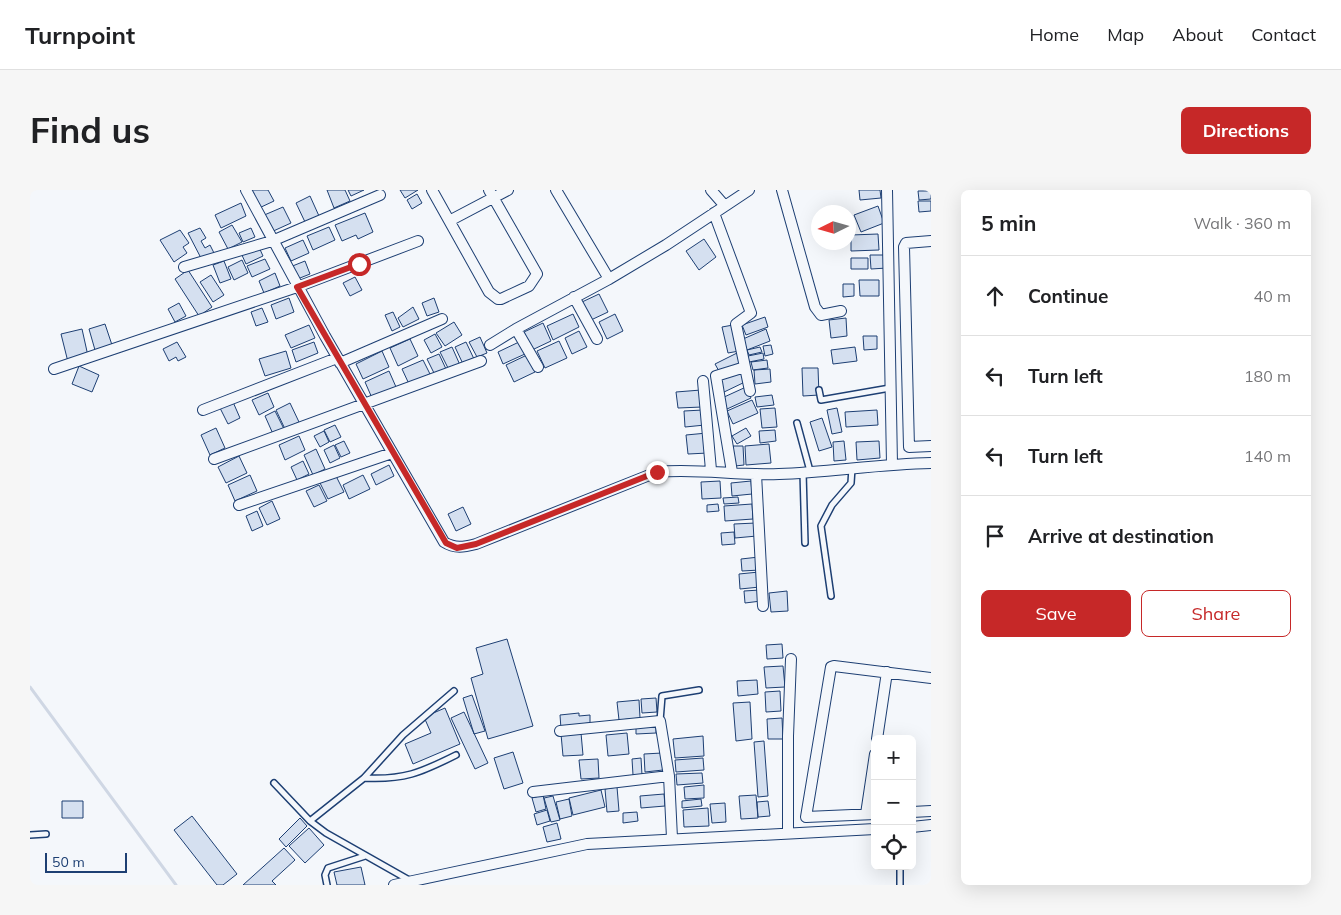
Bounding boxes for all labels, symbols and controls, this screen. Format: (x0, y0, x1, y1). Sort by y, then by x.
text: Turnpoint (25, 20, 135, 50)
text: Home (1029, 23, 1079, 46)
text: Map (1107, 23, 1144, 46)
text: About (1172, 23, 1223, 46)
text: Contact (1251, 23, 1316, 46)
button: Directions (1181, 107, 1311, 154)
text: Find us (30, 108, 150, 152)
north arrow (811, 205, 856, 250)
text: 5 min (981, 210, 1036, 236)
text: Walk · 360 m (1193, 213, 1291, 233)
route start (348, 253, 371, 276)
icon: ahead (981, 282, 1009, 310)
text: Continue (1028, 284, 1108, 308)
text: 40 m (1254, 286, 1291, 306)
icon: left (981, 362, 1009, 390)
text: Turn left (1028, 364, 1103, 388)
text: 180 m (1244, 366, 1291, 386)
icon: left (981, 442, 1009, 470)
text: Turn left (1028, 444, 1103, 468)
text: 140 m (1244, 446, 1291, 466)
route end (646, 461, 669, 484)
icon: arrive (981, 522, 1009, 550)
text: Arrive at destination (1028, 524, 1214, 548)
button: Save (981, 590, 1131, 637)
button: Share (1141, 590, 1291, 637)
map controls (871, 735, 916, 870)
button: + (871, 735, 916, 780)
button: − (871, 780, 916, 825)
button: locate (871, 825, 916, 870)
scale bar (45, 850, 128, 873)
text: 50 m (52, 853, 85, 871)

